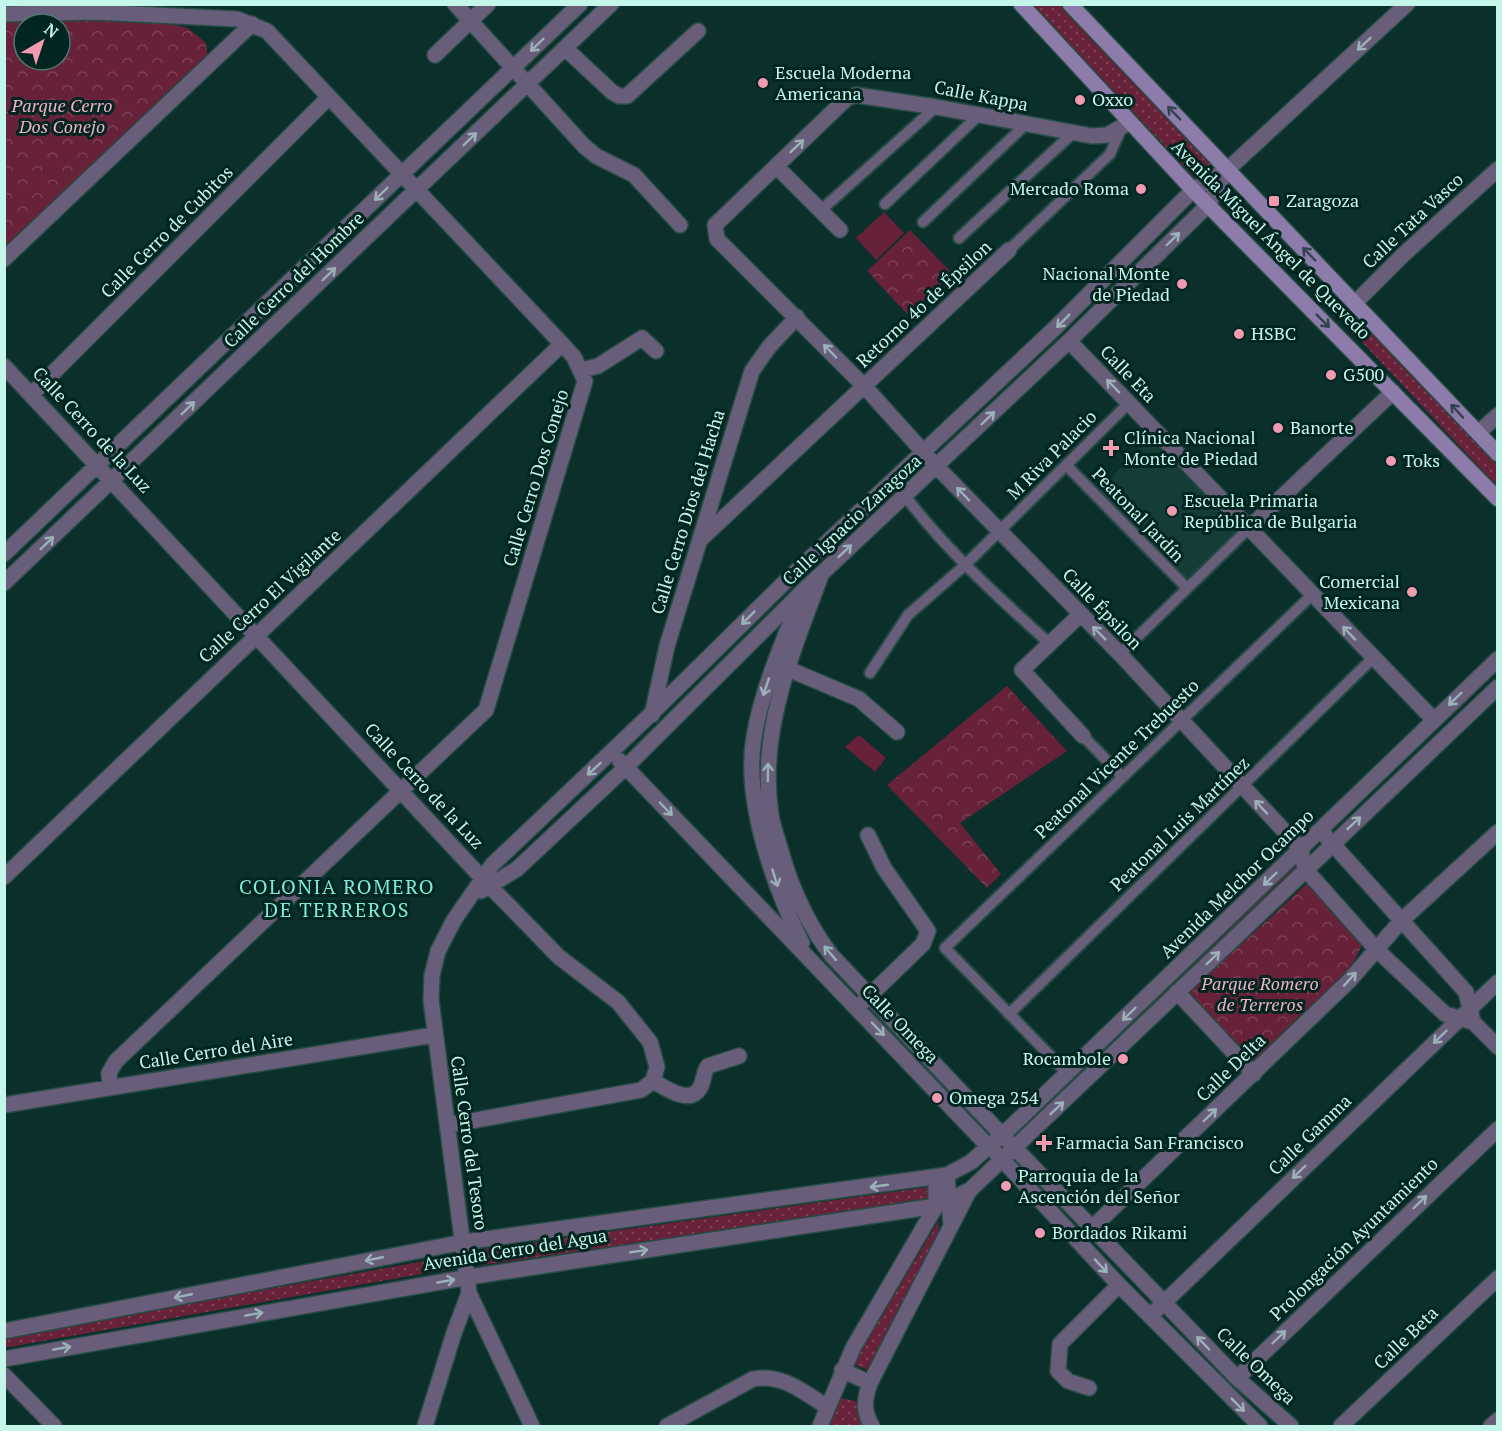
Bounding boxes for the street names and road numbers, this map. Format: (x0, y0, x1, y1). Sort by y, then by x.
street label: Calle Kappa (932, 74, 1030, 116)
street label: Avenida Miguel Ángel de Quevedo (1167, 134, 1377, 344)
street label: Calle Cerro de Cubitos (95, 160, 238, 303)
street label: Calle Tata Vasco (1357, 167, 1468, 273)
street label: Calle Cerro del Hombre (218, 206, 369, 353)
street label: Retorno 4o de Épsilon (851, 234, 996, 372)
street label: Calle Eta (1095, 339, 1162, 407)
street label: Calle Cerro de la Luz (28, 361, 158, 498)
street label: Calle Cerro Dos Conejo (497, 386, 573, 569)
street label: M Riva Palacio (1001, 404, 1101, 504)
street label: Calle Cerro Dios del Hacha (644, 407, 730, 617)
street label: Calle Ignacio Zaragoza (777, 448, 926, 590)
street label: Peatonal Jardín (1087, 462, 1190, 567)
street label: Calle Cerro El Vigilante (193, 523, 346, 668)
street label: Calle Épsilon (1058, 562, 1148, 655)
street label: Peatonal Vicente Trebuesto (1029, 673, 1204, 843)
street label: Calle Cerro de la Luz (360, 717, 490, 854)
street label: Peatonal Luis Martínez (1105, 751, 1254, 896)
street label: Avenida Melchor Ocampo (1154, 803, 1318, 963)
street label: Calle Omega (857, 978, 945, 1068)
street label: Calle Cerro del Aire (137, 1026, 295, 1074)
street label: Calle Delta (1190, 1028, 1270, 1106)
street label: Calle Cerro del Tesoro (446, 1054, 494, 1232)
street label: Calle Gamma (1263, 1089, 1356, 1180)
street label: Prolongación Ayuntamiento (1264, 1152, 1443, 1325)
street label: Avenida Cerro del Agua (421, 1223, 608, 1275)
street label: Calle Beta (1368, 1301, 1443, 1374)
street label: Calle Omega (1212, 1321, 1302, 1409)

